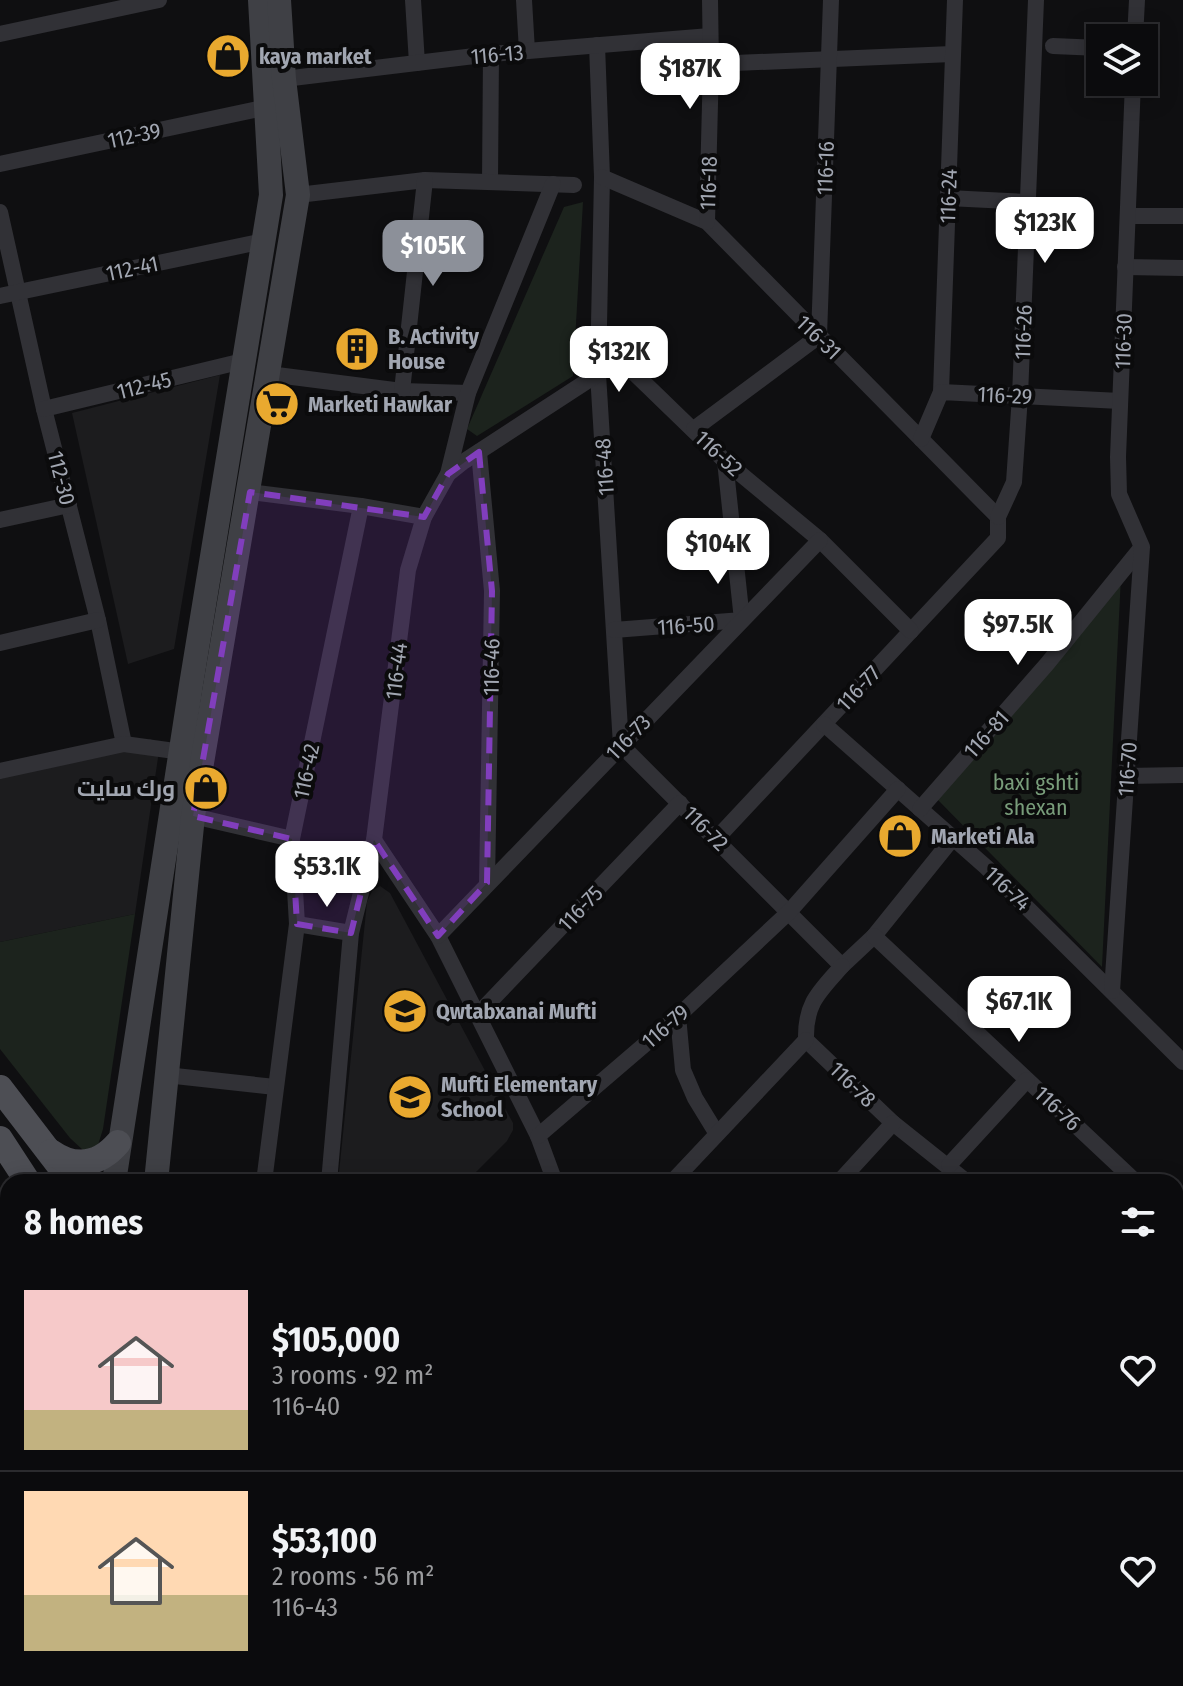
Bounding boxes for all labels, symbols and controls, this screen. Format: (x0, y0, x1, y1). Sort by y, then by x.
map controls (1086, 24, 1158, 96)
button: layers (1086, 24, 1158, 96)
shop icon: kaya market (204, 32, 252, 80)
street label: 116-13 (470, 39, 525, 70)
place label: kaya market (259, 43, 372, 70)
pin: $187K (634, 43, 746, 111)
text: $187K (659, 53, 721, 84)
street label: 112-39 (105, 117, 163, 154)
street label: 116-16 (811, 141, 840, 195)
street label: 116-18 (694, 156, 723, 210)
street label: 116-24 (934, 168, 963, 224)
pin: $123K (989, 197, 1101, 265)
text: $123K (1014, 207, 1076, 238)
pin: $105K (377, 220, 489, 288)
text: $105K (400, 230, 466, 261)
street label: 112-41 (104, 250, 161, 287)
street label: 116-26 (1009, 304, 1038, 360)
street label: 116-31 (790, 309, 847, 365)
street label: 116-30 (1109, 313, 1138, 369)
place label: B. Activity House (388, 323, 480, 375)
building icon: B. Activity House (333, 325, 381, 373)
pin: $132K (563, 326, 675, 394)
text: $132K (588, 336, 650, 367)
street label: 112-45 (114, 366, 174, 405)
supermarket icon: Marketi Hawkar (253, 380, 301, 428)
street label: 116-29 (977, 381, 1033, 410)
place label: Marketi Hawkar (308, 391, 453, 418)
street label: 116-52 (689, 425, 748, 482)
street label: 116-48 (589, 437, 620, 496)
street label: 112-30 (42, 448, 81, 508)
pin: $104K (662, 518, 774, 586)
text: $104K (685, 528, 751, 559)
pin: $97.5K (953, 599, 1083, 667)
text: $97.5K (983, 609, 1053, 640)
street label: 116-50 (657, 610, 716, 641)
street label: 116-46 (478, 638, 505, 696)
street label: 116-44 (380, 641, 413, 701)
street label: 116-77 (831, 660, 886, 717)
street label: 116-81 (958, 705, 1015, 764)
street label: 116-73 (600, 709, 657, 766)
street label: 116-42 (287, 741, 325, 801)
street label: 116-70 (1112, 741, 1143, 797)
shop icon: ورك سايت (182, 764, 230, 812)
park label: baxi gshti shexan (993, 769, 1079, 821)
place label: ورك سايت (77, 775, 175, 802)
street label: 116-72 (677, 800, 734, 857)
shop icon: Marketi Ala (876, 812, 924, 860)
place label: Marketi Ala (931, 823, 1035, 850)
pin: $53.1K (262, 841, 392, 909)
text: $53.1K (293, 851, 361, 882)
street label: 116-74 (979, 860, 1037, 917)
street label: 116-75 (552, 880, 609, 937)
pin: $67.1K (954, 976, 1084, 1044)
text: $67.1K (986, 986, 1052, 1017)
school or university icon: Qwtabxanai Mufti (381, 987, 429, 1035)
place label: Qwtabxanai Mufti (436, 998, 597, 1025)
street label: 116-79 (636, 999, 695, 1054)
street label: 116-78 (824, 1056, 881, 1113)
place label: Mufti Elementary School (441, 1071, 598, 1123)
school or university icon: Mufti Elementary School (386, 1073, 434, 1121)
street label: 116-76 (1029, 1080, 1087, 1137)
icon: filters (1116, 1200, 1160, 1244)
text: 8 homes (24, 1202, 143, 1243)
text: $105,000 (272, 1319, 400, 1360)
icon: home (88, 1322, 184, 1418)
icon: heart (1116, 1348, 1160, 1392)
text: 3 rooms · 92 m² (272, 1360, 433, 1391)
text: 116-40 (272, 1391, 340, 1422)
text: $53,100 (272, 1520, 377, 1561)
icon: home (88, 1523, 184, 1619)
icon: heart (1116, 1549, 1160, 1593)
text: 2 rooms · 56 m² (272, 1561, 434, 1592)
text: 116-43 (272, 1592, 338, 1623)

